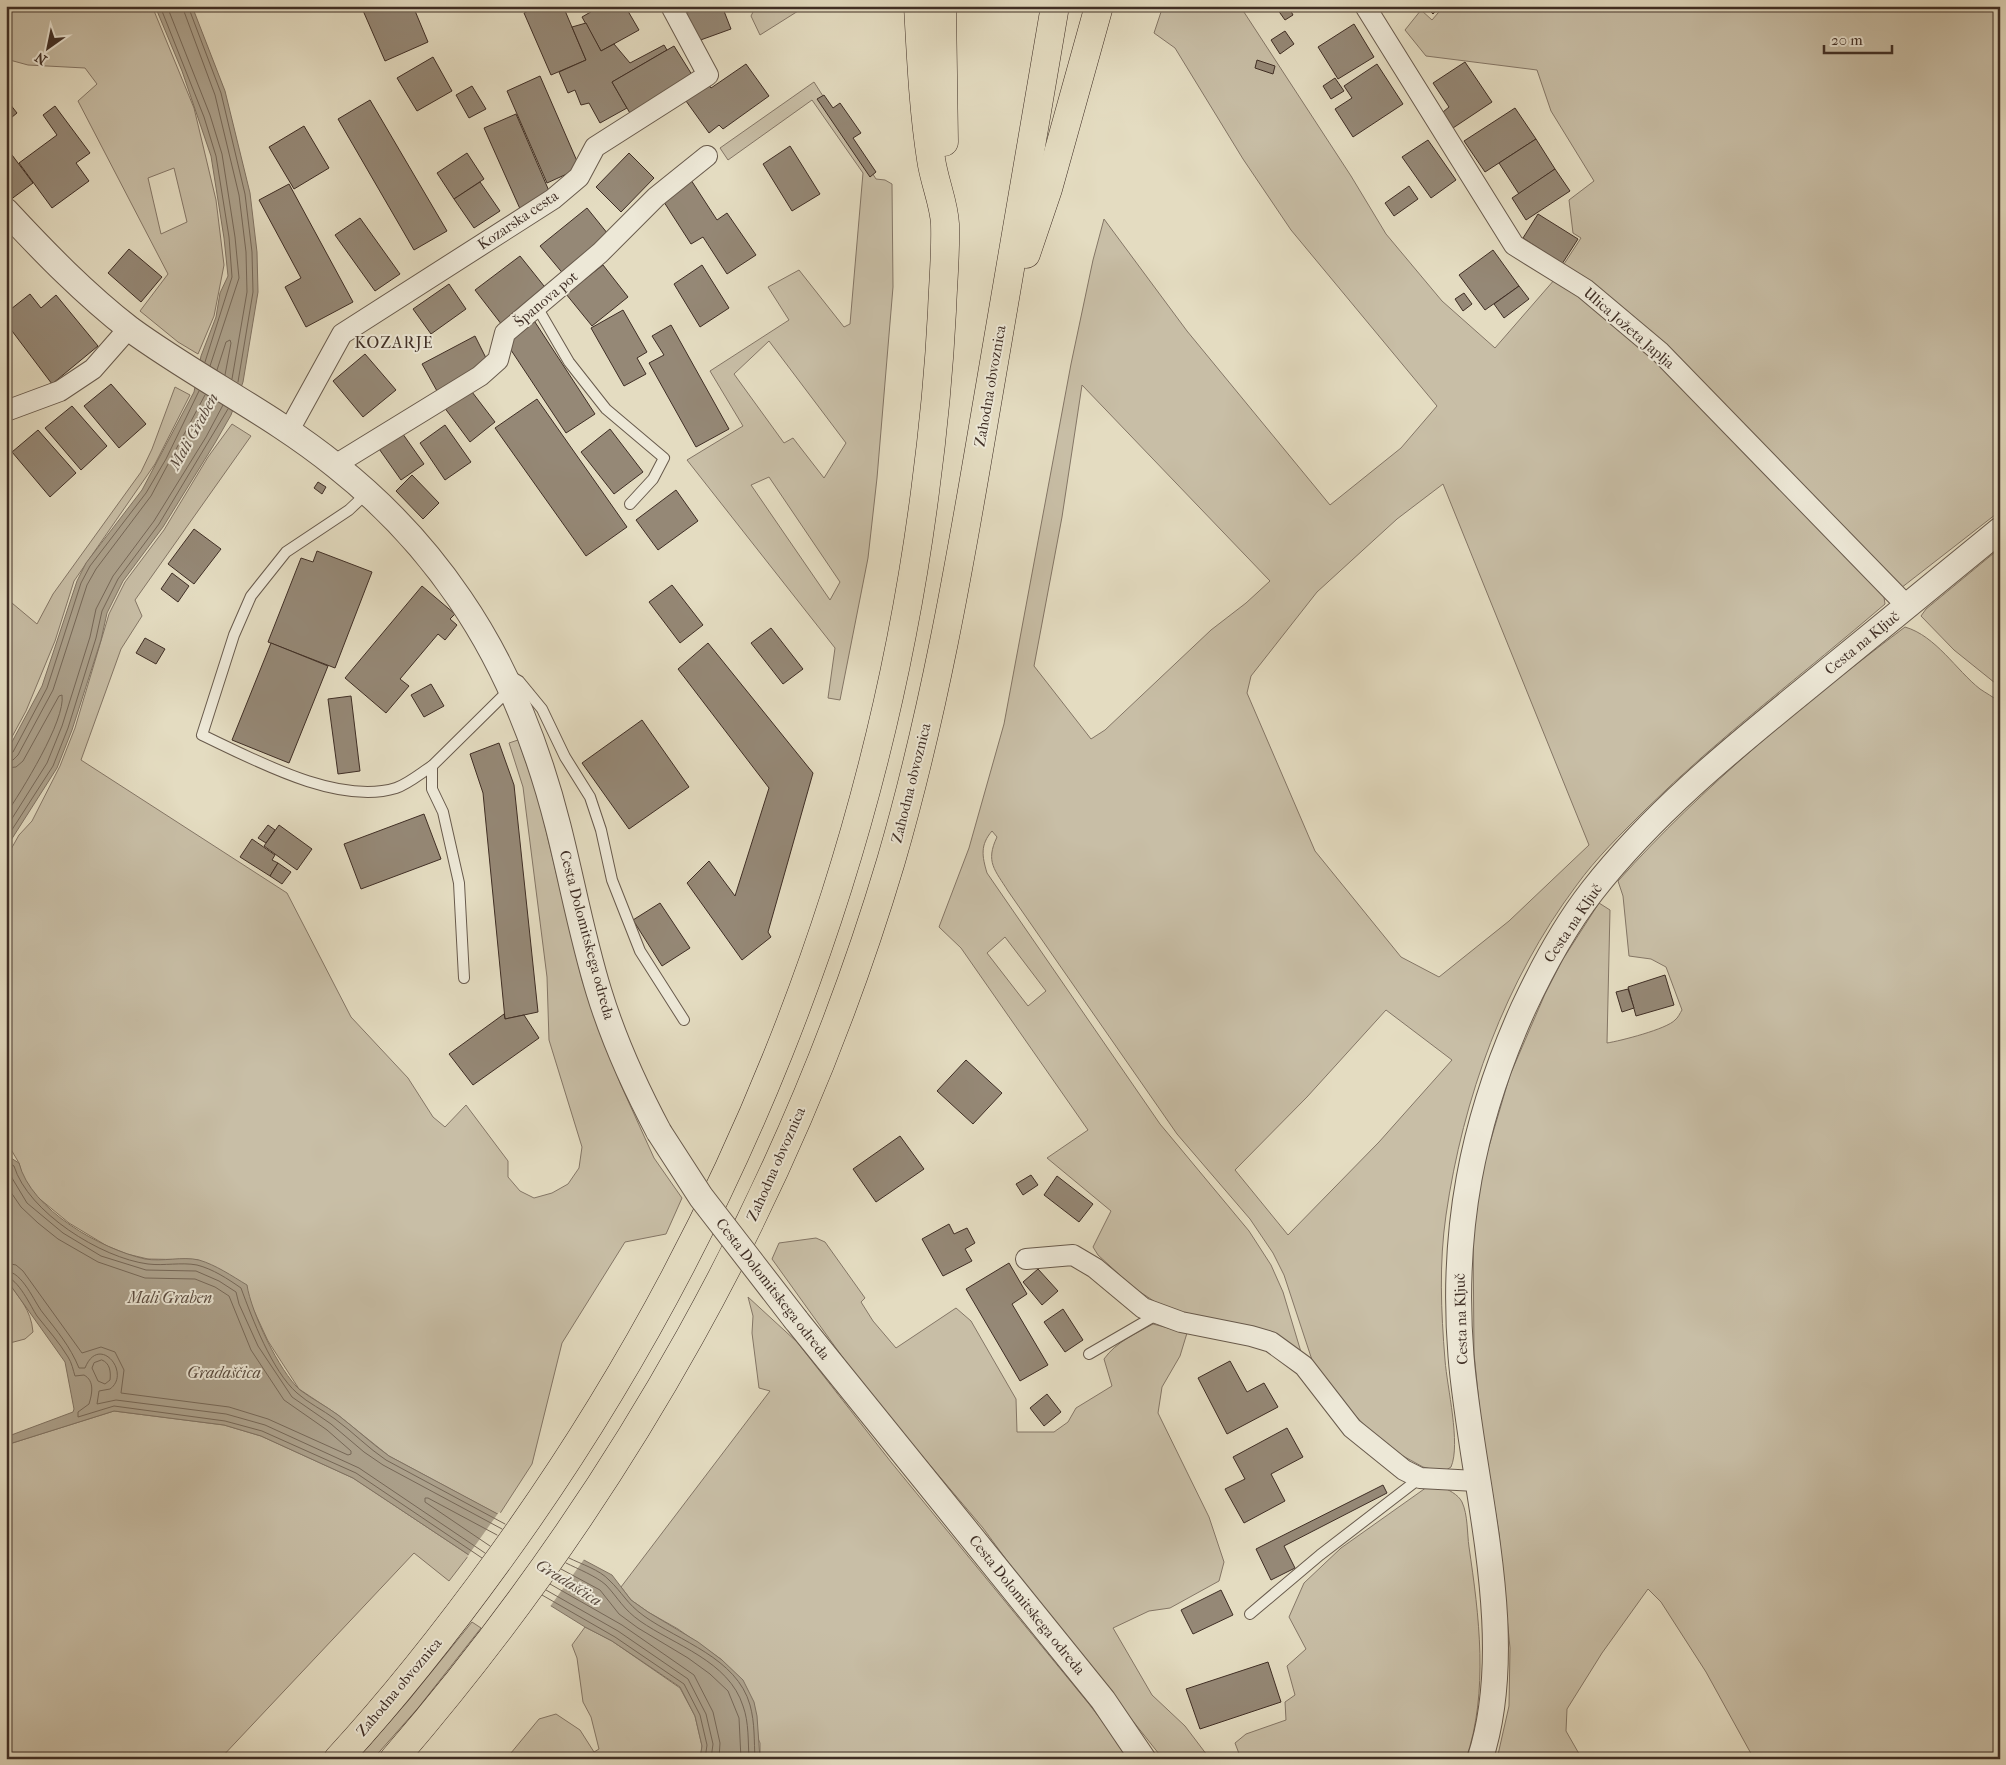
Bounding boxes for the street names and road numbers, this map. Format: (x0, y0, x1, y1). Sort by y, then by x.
street label: Kozarska cesta (474, 186, 563, 254)
street label: Španova pot (511, 267, 582, 331)
street label: Ulica Jožeta Japlja (1580, 284, 1679, 373)
street label: Zahodna obvoznica (970, 323, 1010, 448)
street label: Cesta na Ključ (1821, 607, 1903, 679)
street label: Zahodna obvoznica (887, 720, 935, 845)
street label: Cesta Dolomitskega odreda (556, 848, 619, 1023)
street label: Cesta na Ključ (1540, 880, 1606, 966)
street label: Zahodna obvoznica (743, 1103, 810, 1224)
street label: Cesta Dolomitskega odreda (712, 1215, 834, 1364)
street label: Cesta na Ključ (1450, 1273, 1472, 1365)
street label: Cesta Dolomitskega odreda (965, 1532, 1090, 1679)
street label: Zahodna obvoznica (353, 1633, 446, 1740)

